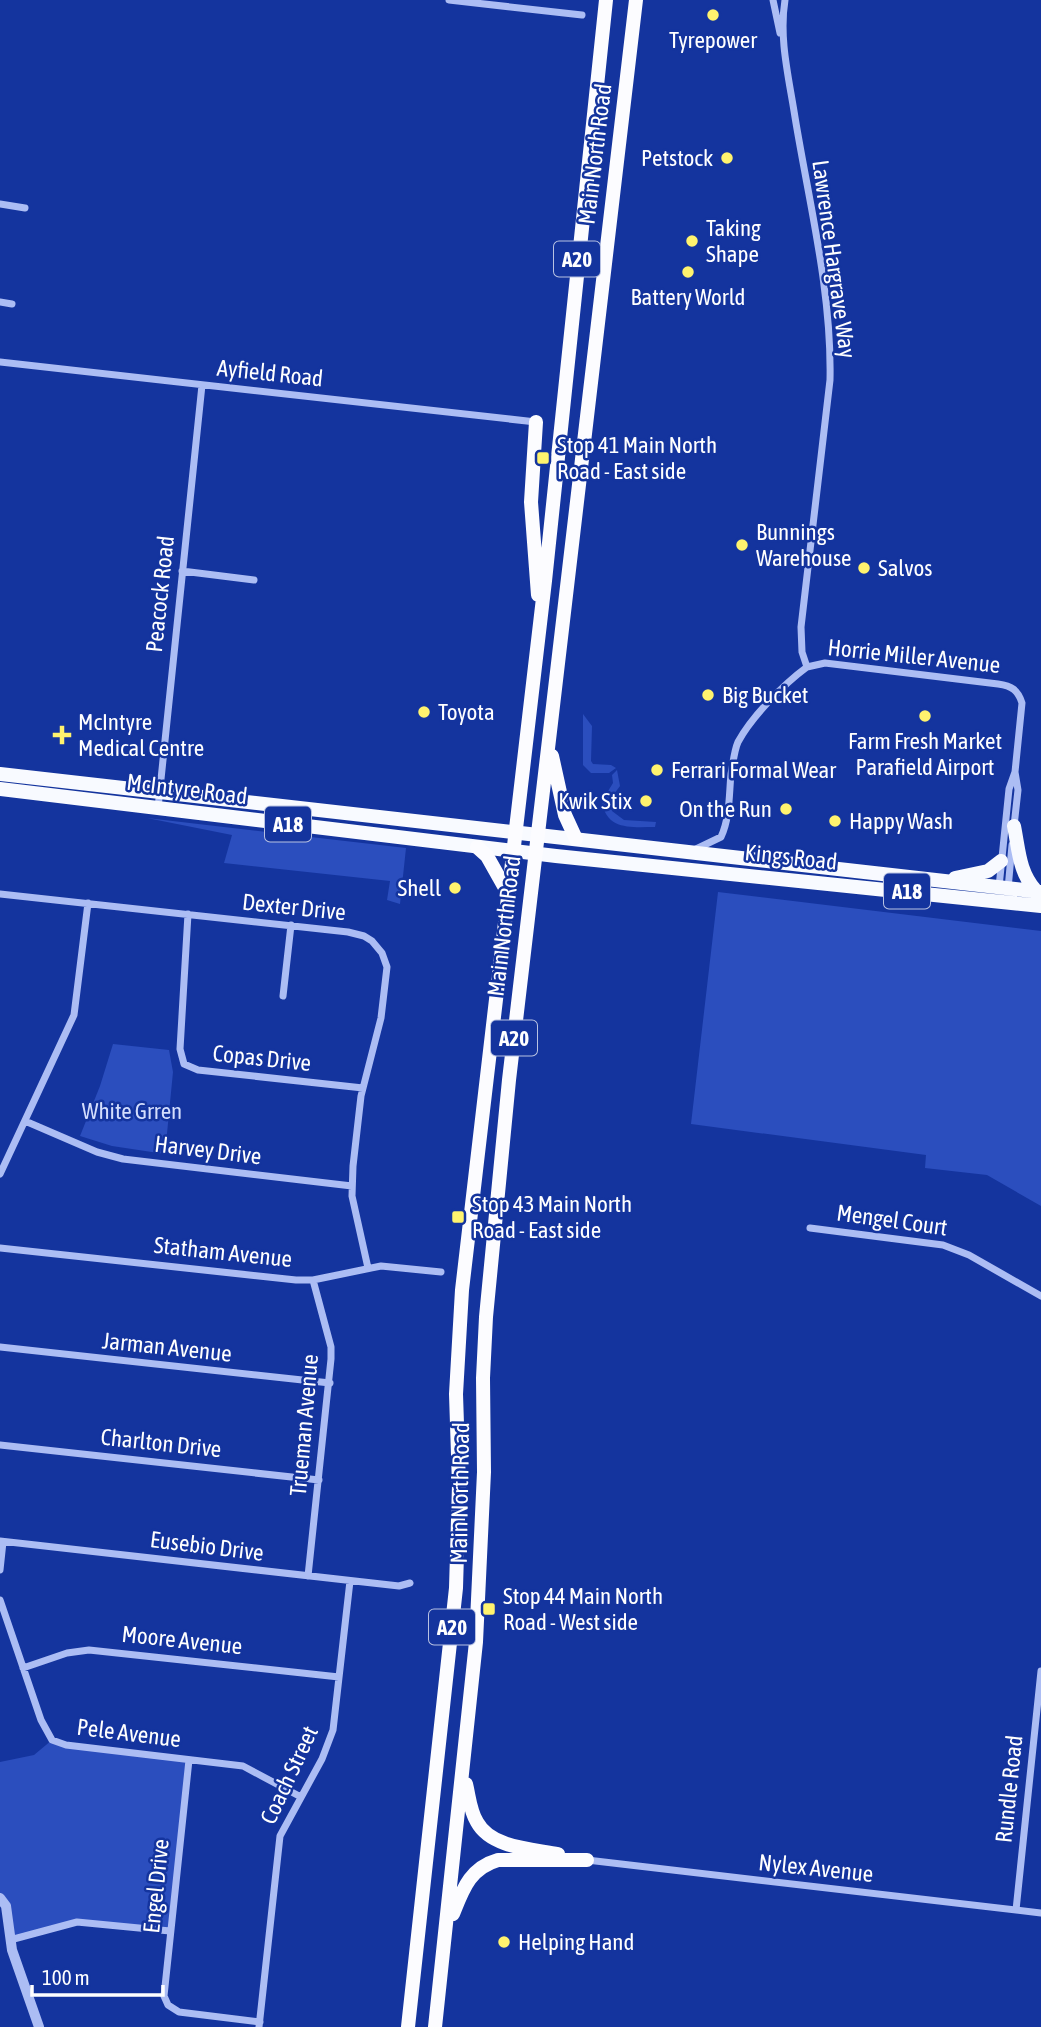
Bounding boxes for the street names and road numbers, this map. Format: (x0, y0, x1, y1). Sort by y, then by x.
street label: Main North Road (573, 82, 617, 226)
street label: Lawrence Hargrave Way (807, 158, 861, 360)
road number: A20 (554, 242, 600, 276)
street label: Ayfield Road (216, 354, 324, 392)
street label: Peacock Road (141, 534, 179, 654)
street label: Horrie Miller Avenue (826, 634, 1002, 678)
street label: McIntyre Road (125, 769, 249, 809)
road number: A18 (265, 806, 311, 842)
street label: Kings Road (743, 839, 839, 875)
street label: Main North Road (482, 854, 526, 998)
road number: A18 (884, 874, 930, 908)
street label: Dexter Drive (241, 889, 347, 925)
road number: A20 (491, 1020, 537, 1056)
street label: Copas Drive (212, 1040, 312, 1076)
street label: Harvey Drive (153, 1131, 263, 1169)
street label: Mengel Court (835, 1199, 949, 1241)
street label: Statham Avenue (153, 1232, 293, 1272)
street label: Jarman Avenue (101, 1327, 233, 1367)
street label: Trueman Avenue (285, 1353, 323, 1497)
street label: Main North Road (446, 1422, 474, 1564)
street label: Charlton Drive (99, 1424, 223, 1462)
street label: Eusebio Drive (149, 1526, 265, 1566)
road number: A20 (429, 1610, 475, 1644)
street label: Moore Avenue (120, 1621, 244, 1659)
street label: Pele Avenue (76, 1714, 182, 1752)
street label: Coach Street (255, 1722, 323, 1828)
street label: Rundle Road (990, 1734, 1028, 1844)
street label: Engel Drive (138, 1838, 174, 1934)
street label: Nylex Avenue (757, 1849, 875, 1887)

